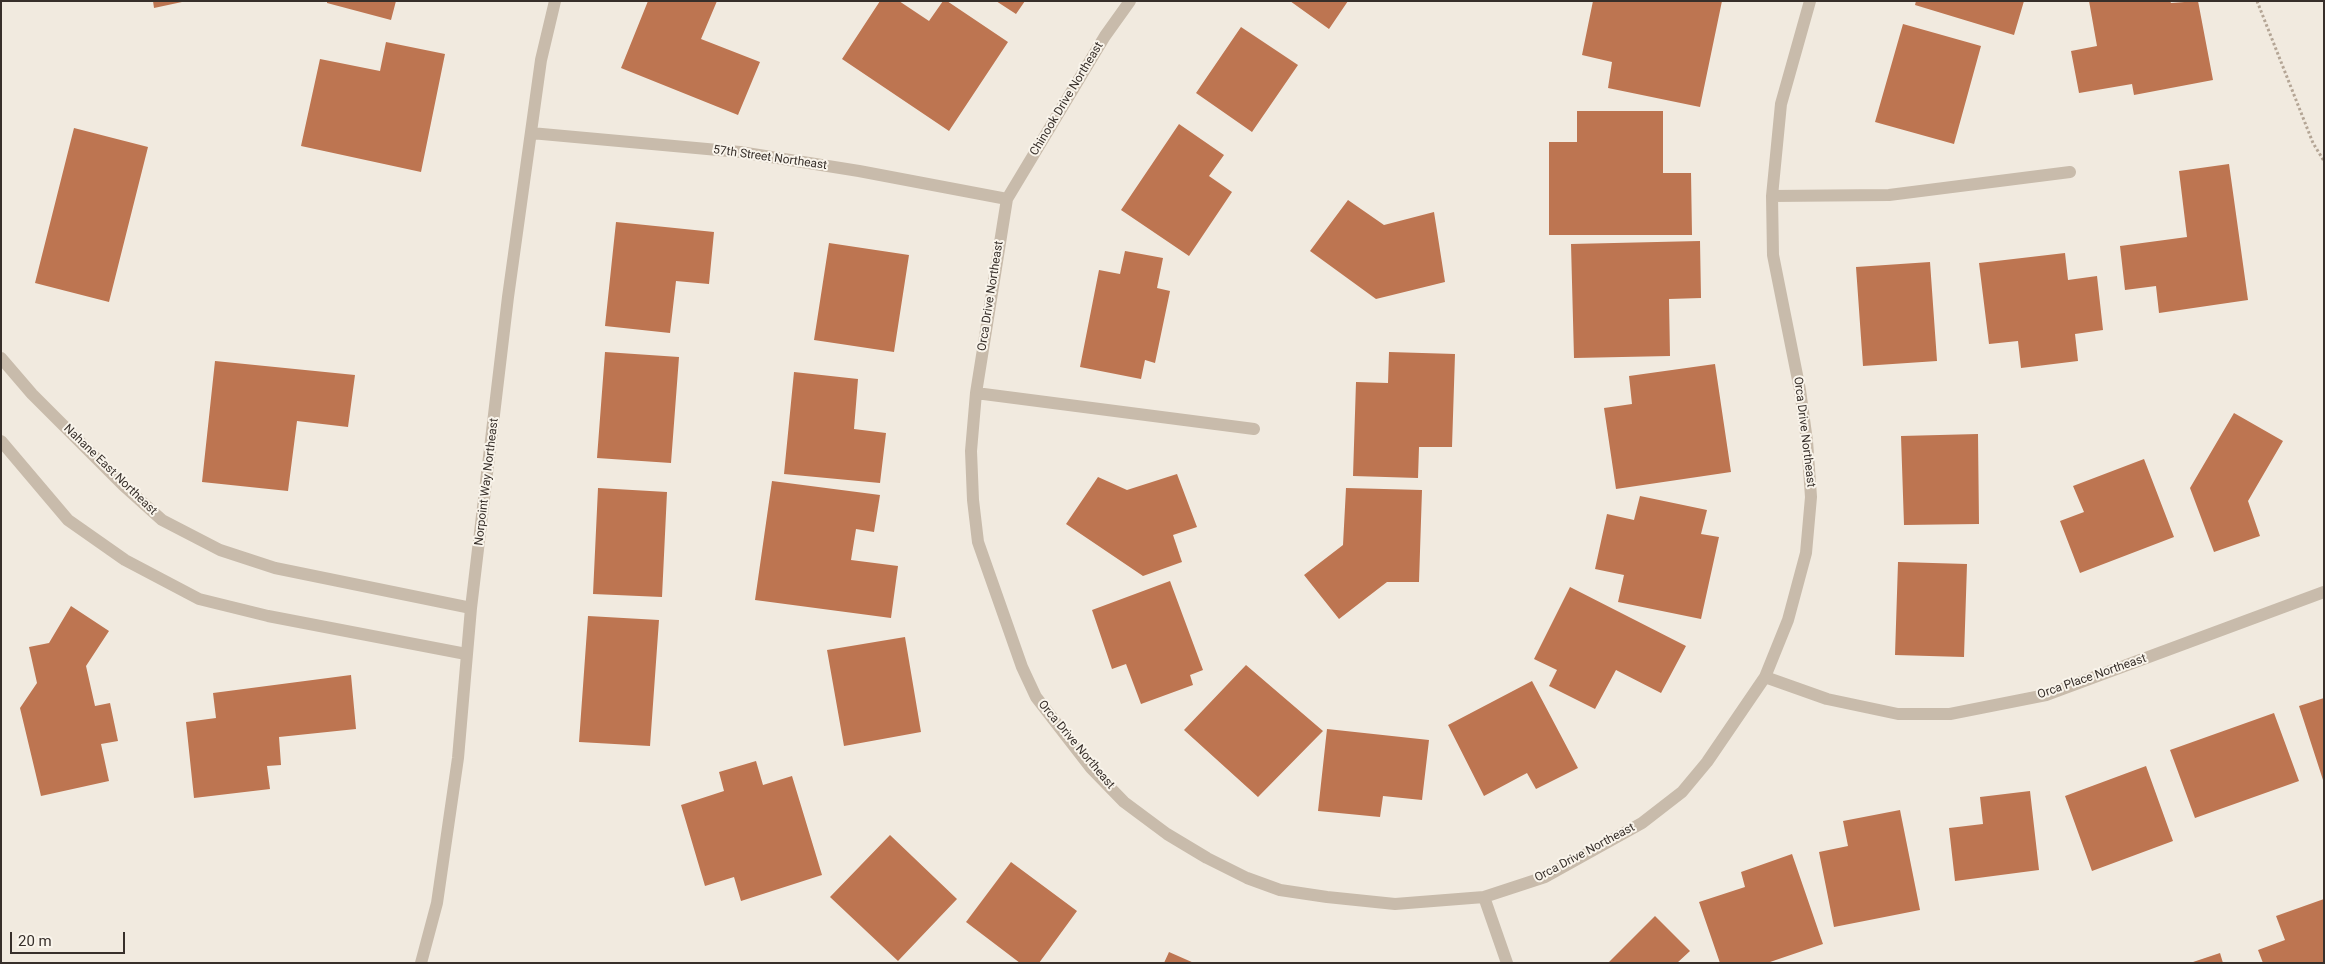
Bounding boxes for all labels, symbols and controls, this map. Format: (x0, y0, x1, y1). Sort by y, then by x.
street label: Chinook Drive Northeast (1027, 40, 1107, 158)
street label: 57th Street Northeast (712, 143, 828, 173)
street label: Orca Drive Northeast (975, 240, 1007, 352)
street label: Orca Drive Northeast (1790, 376, 1818, 488)
street label: Norpoint Way Northeast (472, 417, 502, 547)
street label: Nahane East Northeast (60, 422, 160, 518)
street label: Orca Place Northeast (2036, 652, 2148, 702)
street label: Orca Drive Northeast (1035, 698, 1117, 792)
street label: Orca Drive Northeast (1533, 821, 1637, 885)
scale bar (12, 922, 128, 954)
text: 20 m (18, 932, 52, 950)

